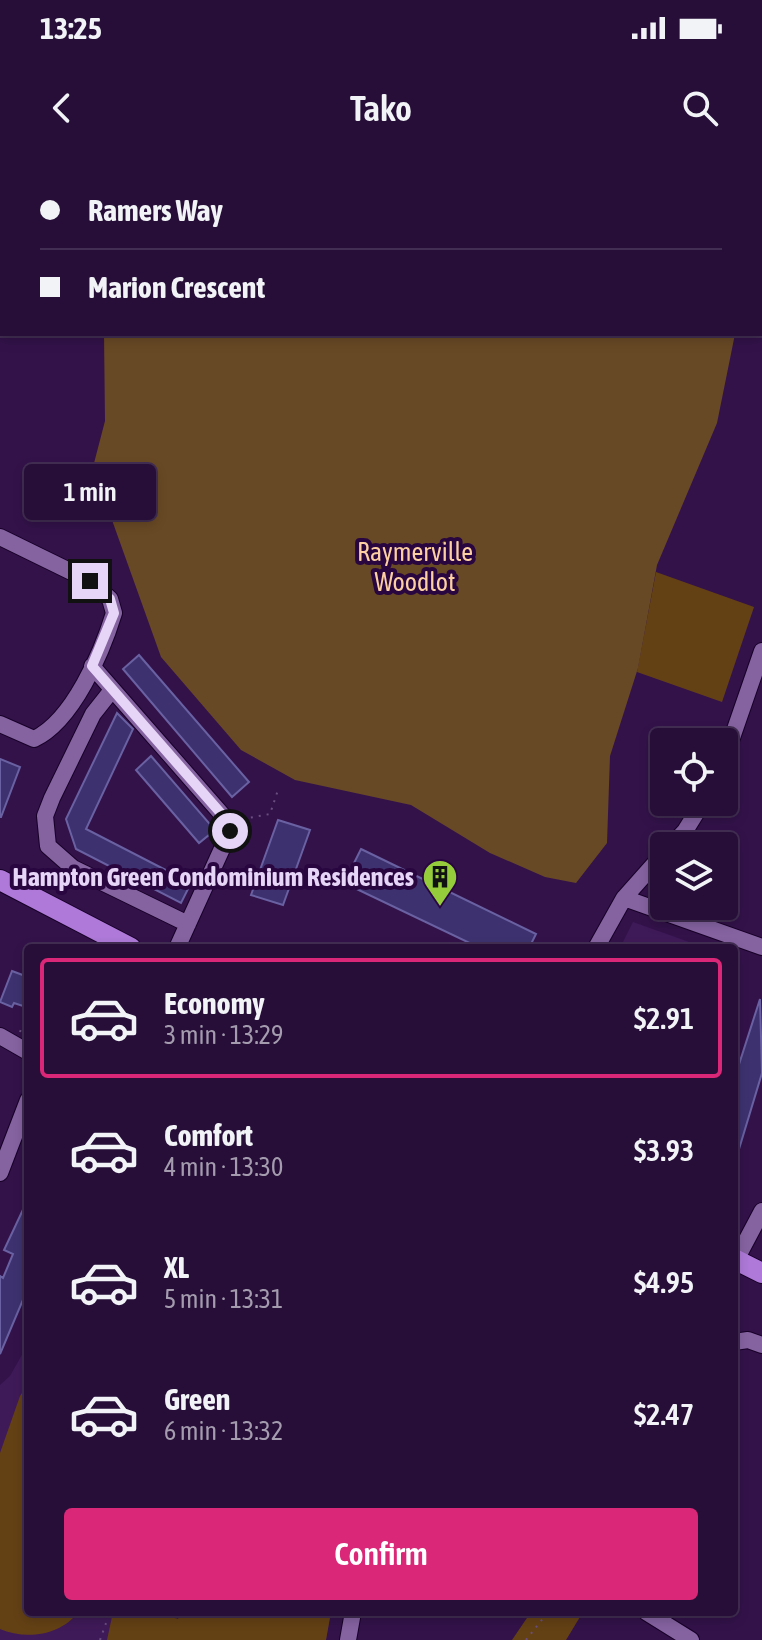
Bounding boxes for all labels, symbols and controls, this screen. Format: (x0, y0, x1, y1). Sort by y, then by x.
text: 13:25 (40, 11, 102, 45)
icon: back (40, 86, 84, 130)
icon: search (678, 86, 722, 130)
text: Tako (350, 87, 412, 129)
text: Ramers Way (88, 193, 223, 227)
text: Marion Crescent (88, 270, 265, 304)
callout: 1 min (24, 465, 156, 521)
text: 1 min (63, 477, 117, 507)
park label: Raymerville Woodlot (357, 537, 473, 597)
route end (72, 563, 108, 599)
map controls (650, 728, 738, 920)
button: locate (650, 728, 738, 816)
route start (212, 813, 248, 849)
button: layers (650, 832, 738, 920)
building icon: Hampton Green Condominium Residences (421, 858, 459, 908)
place label: Hampton Green Condominium Residences (13, 862, 414, 892)
icon: car (68, 982, 140, 1054)
text: Economy (164, 986, 265, 1020)
text: $2.91 (634, 1001, 694, 1035)
text: 3 min · 13:29 (164, 1020, 283, 1050)
icon: car (68, 1114, 140, 1186)
text: Comfort (164, 1118, 253, 1152)
text: $3.93 (634, 1133, 694, 1167)
text: 4 min · 13:30 (164, 1152, 283, 1182)
icon: car (68, 1246, 140, 1318)
text: XL (164, 1250, 189, 1284)
text: $4.95 (634, 1265, 694, 1299)
text: 5 min · 13:31 (164, 1284, 283, 1314)
icon: car (68, 1378, 140, 1450)
text: Green (164, 1382, 230, 1416)
text: $2.47 (634, 1397, 694, 1431)
text: 6 min · 13:32 (164, 1416, 283, 1446)
button: Confirm (64, 1508, 698, 1600)

